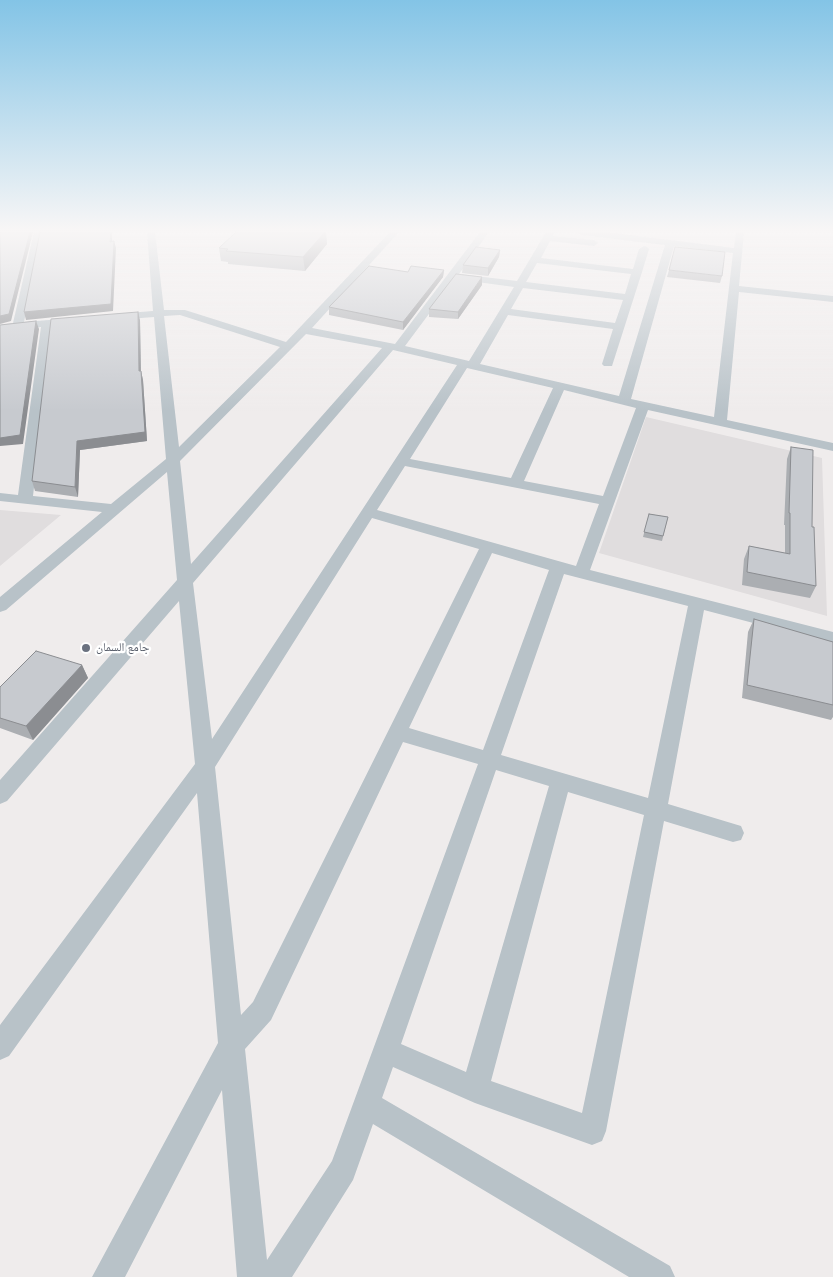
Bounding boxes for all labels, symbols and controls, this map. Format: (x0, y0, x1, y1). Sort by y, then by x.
place label: جامع السمان (96, 641, 149, 655)
marker: جامع السمان (80, 642, 92, 654)

